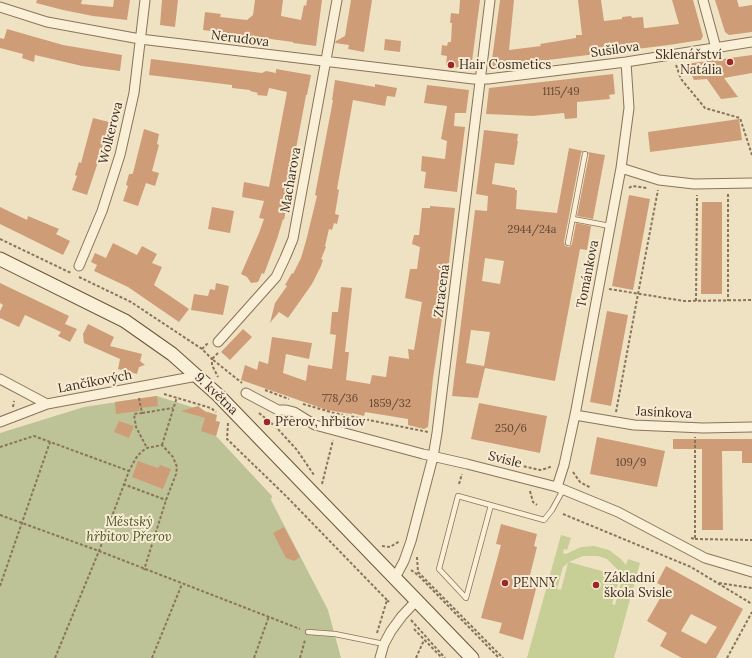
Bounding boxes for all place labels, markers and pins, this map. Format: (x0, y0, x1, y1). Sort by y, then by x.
place label: Sklenářství Natália (655, 47, 722, 78)
place label: Hair Cosmetics (459, 57, 551, 73)
marker: Sklenářství Natália (725, 57, 735, 67)
marker: Hair Cosmetics (446, 60, 456, 70)
place label: Přerov, hřbitov (275, 414, 365, 430)
marker: Přerov, hřbitov (262, 417, 272, 427)
place label: Základní škola Svisle (604, 570, 672, 601)
place label: PENNY (513, 575, 557, 591)
marker: PENNY (500, 578, 510, 588)
marker: Základní škola Svisle (591, 580, 601, 590)

